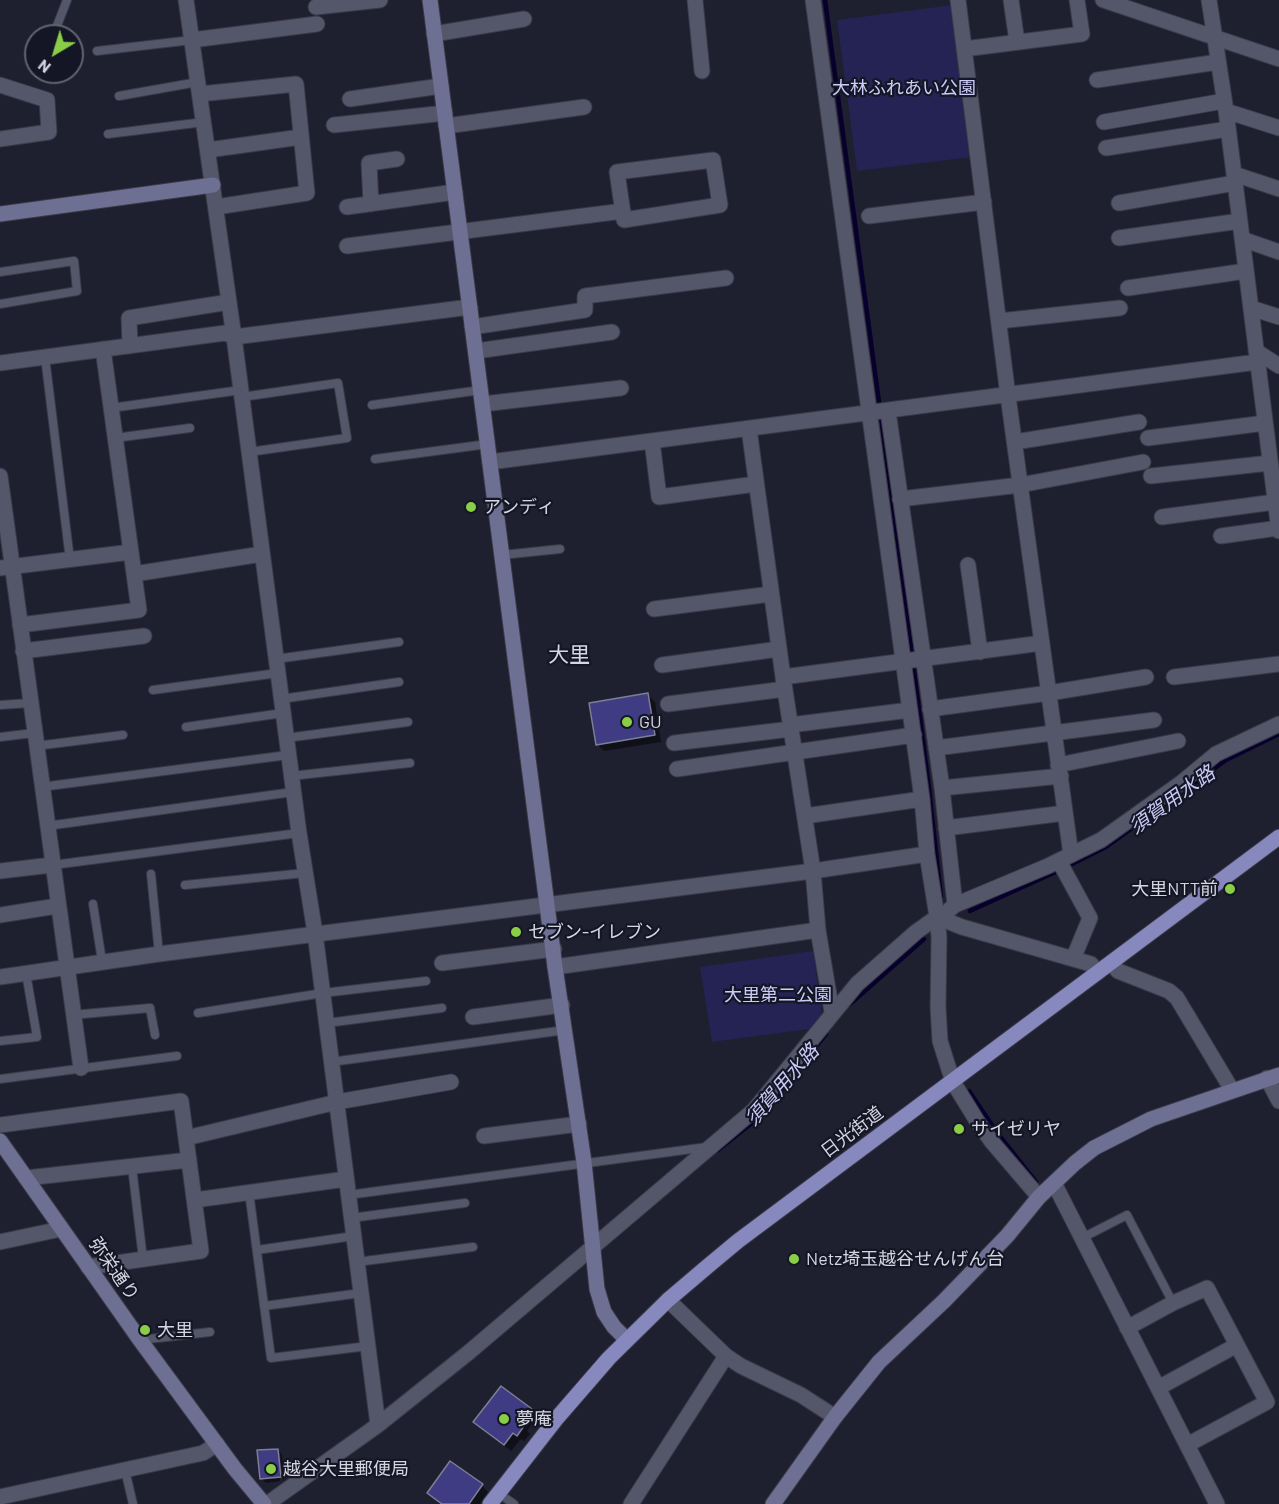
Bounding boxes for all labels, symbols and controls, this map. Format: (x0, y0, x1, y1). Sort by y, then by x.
north arrow (24, 24, 84, 84)
text: N (34, 56, 54, 78)
park label: 大林ふれあい公園 (832, 77, 976, 99)
place label: アンディ (483, 496, 555, 518)
marker: アンディ (464, 500, 478, 514)
district label: 大里 (548, 642, 590, 668)
place label: GU (639, 711, 662, 733)
marker: GU (620, 715, 634, 729)
water label: 須賀用水路 (1124, 761, 1220, 839)
place label: 大里NTT前 (1131, 878, 1218, 900)
marker: 大里NTT前 (1223, 882, 1237, 896)
place label: セブン-イレブン (528, 921, 661, 943)
marker: セブン-イレブン (509, 925, 523, 939)
park label: 大里第二公園 (724, 984, 832, 1006)
water label: 須賀用水路 (740, 1039, 824, 1131)
street label: 日光街道 (817, 1102, 887, 1162)
place label: サイゼリヤ (971, 1118, 1061, 1140)
marker: サイゼリヤ (952, 1122, 966, 1136)
street label: 弥栄通り (85, 1233, 143, 1305)
place label: Netz埼玉越谷せんげん台 (806, 1248, 1004, 1270)
marker: Netz埼玉越谷せんげん台 (787, 1252, 801, 1266)
place label: 大里 (157, 1319, 193, 1341)
marker: 大里 (138, 1323, 152, 1337)
place label: 夢庵 (516, 1408, 552, 1430)
marker: 夢庵 (497, 1412, 511, 1426)
place label: 越谷大里郵便局 (283, 1458, 409, 1480)
marker: 越谷大里郵便局 (264, 1462, 278, 1476)

